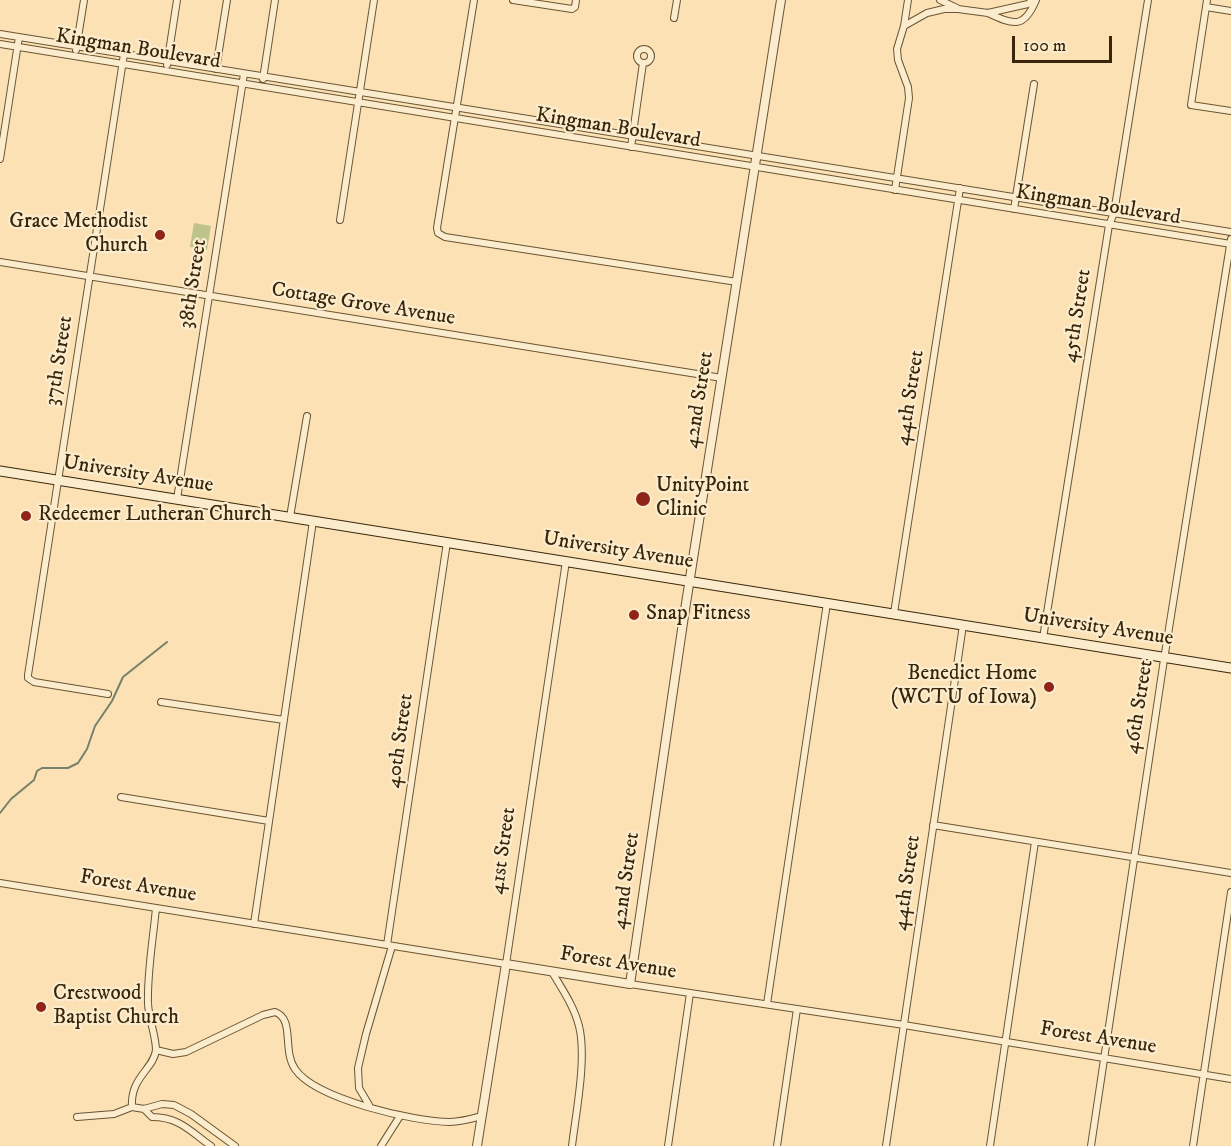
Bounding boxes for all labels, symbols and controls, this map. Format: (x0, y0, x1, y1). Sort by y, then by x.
scale bar (1015, 24, 1116, 62)
street label: Kingman Boulevard (54, 25, 222, 75)
text: 100 m (1023, 35, 1066, 57)
street label: Kingman Boulevard (534, 104, 702, 154)
street label: Kingman Boulevard (1014, 181, 1182, 231)
place label: Grace Methodist Church (9, 210, 148, 260)
marker: Grace Methodist Church (153, 228, 167, 242)
street label: 38th Street (174, 237, 214, 331)
street label: 45th Street (1058, 267, 1098, 365)
street label: Cottage Grove Avenue (269, 278, 457, 332)
street label: 37th Street (40, 314, 80, 408)
street label: 44th Street (891, 349, 931, 447)
street label: 42nd Street (680, 350, 720, 450)
street label: University Avenue (61, 451, 215, 499)
place label: UnityPoint Clinic (656, 474, 749, 524)
marker: UnityPoint Clinic (634, 490, 652, 508)
place label: Redeemer Lutheran Church (38, 503, 272, 529)
marker: Redeemer Lutheran Church (19, 509, 33, 523)
street label: University Avenue (541, 527, 695, 575)
place label: Snap Fitness (646, 602, 750, 628)
street label: University Avenue (1021, 604, 1175, 652)
marker: Snap Fitness (627, 608, 641, 622)
street label: 46th Street (1120, 658, 1160, 756)
place label: Benedict Home (WCTU of Iowa) (891, 662, 1037, 712)
marker: Benedict Home (WCTU of Iowa) (1042, 680, 1056, 694)
street label: 40th Street (382, 692, 420, 790)
street label: 41st Street (485, 806, 523, 896)
street label: 42nd Street (608, 831, 646, 931)
street label: 44th Street (889, 834, 927, 932)
street label: Forest Avenue (78, 865, 198, 909)
street label: Forest Avenue (558, 942, 678, 986)
place label: Crestwood Baptist Church (53, 982, 179, 1032)
marker: Crestwood Baptist Church (34, 1000, 48, 1014)
street label: Forest Avenue (1038, 1017, 1158, 1061)

